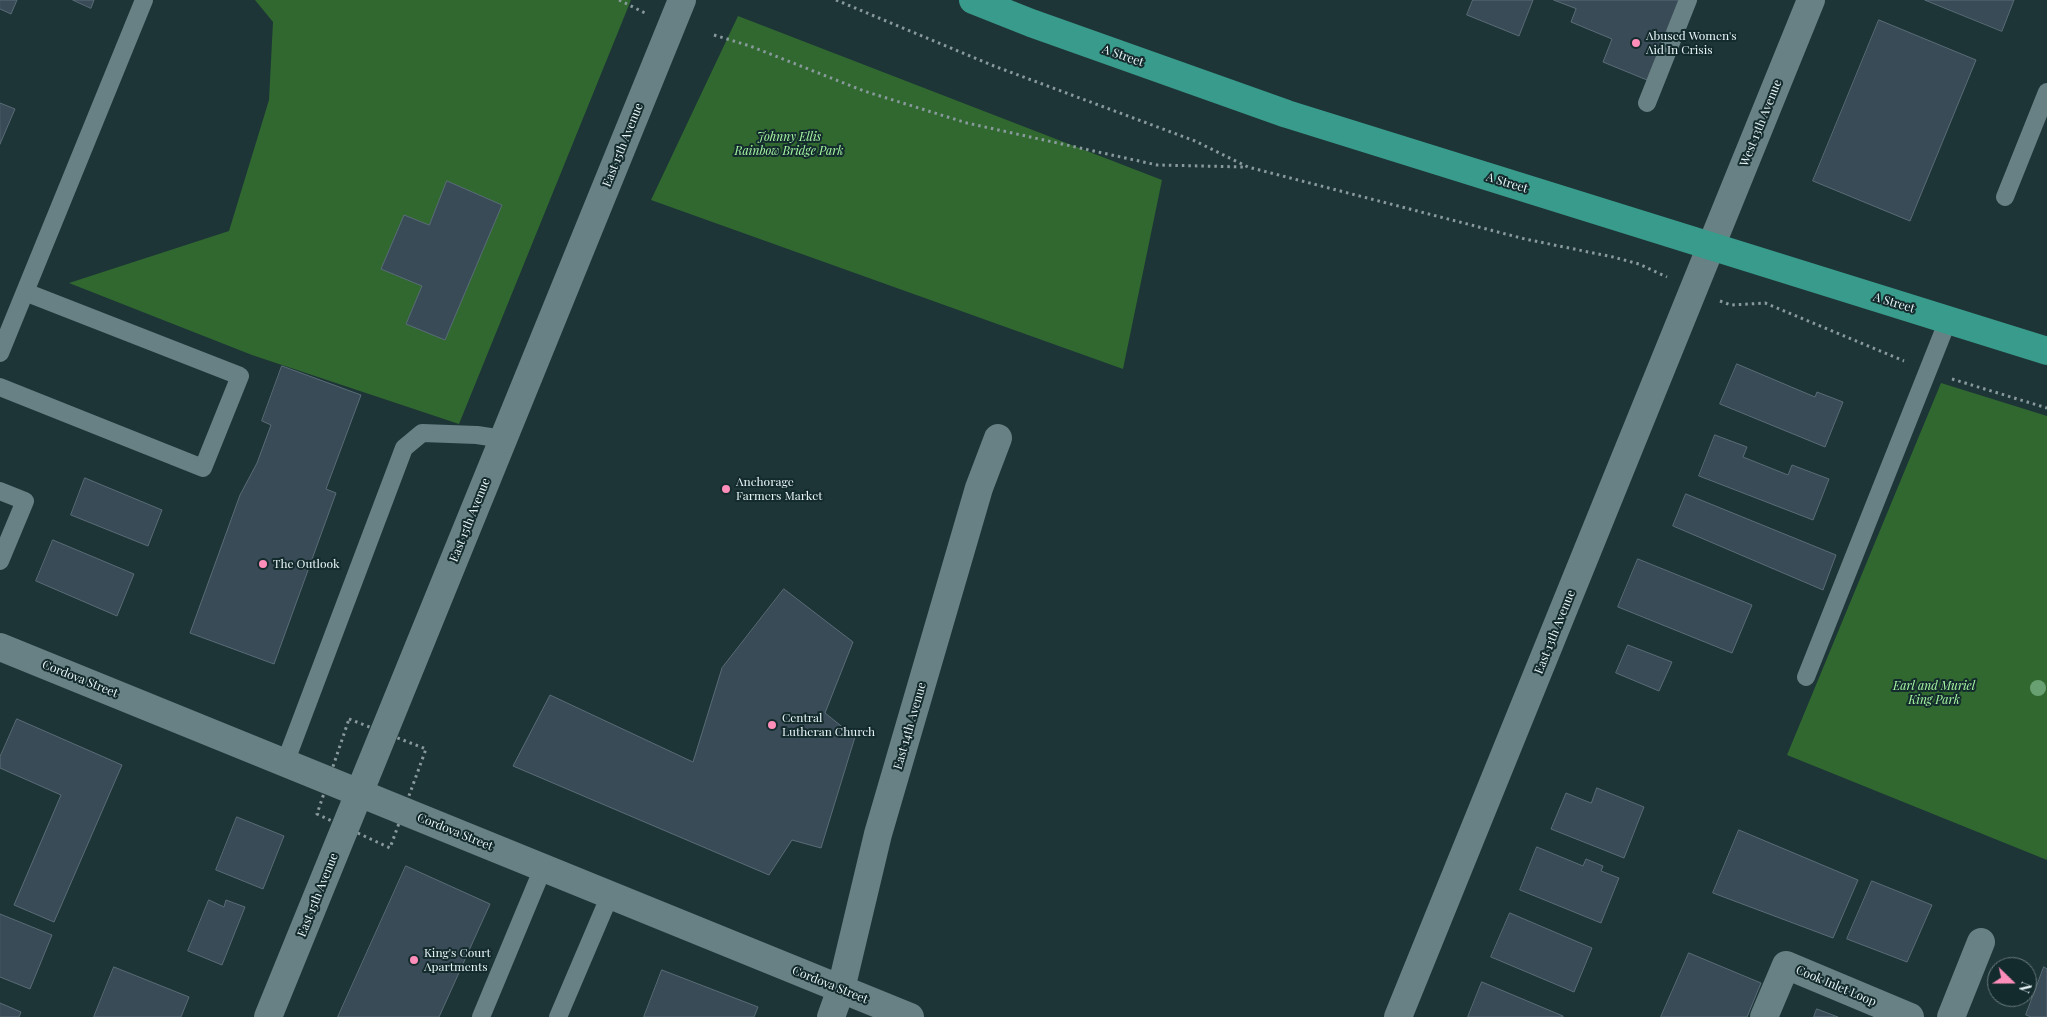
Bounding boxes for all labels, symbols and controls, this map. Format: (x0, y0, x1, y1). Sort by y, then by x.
place label: Abused Women's Aid In Crisis (1646, 29, 1737, 57)
marker: Abused Women's Aid In Crisis (1630, 37, 1642, 49)
street label: A Street (1100, 42, 1146, 70)
street label: West 13th Avenue (1737, 78, 1785, 168)
street label: East 15th Avenue (600, 101, 646, 189)
park label: Johnny Ellis Rainbow Bridge Park (735, 130, 843, 158)
street label: A Street (1484, 170, 1530, 196)
street label: A Street (1871, 290, 1917, 316)
place label: Anchorage Farmers Market (736, 475, 822, 503)
street label: East 15th Avenue (447, 476, 493, 564)
marker: Anchorage Farmers Market (720, 483, 732, 495)
place label: The Outlook (273, 557, 340, 571)
marker: The Outlook (257, 558, 269, 570)
street label: East 13th Avenue (1532, 588, 1578, 676)
street label: Cordova Street (40, 657, 120, 701)
park label: Earl and Muriel King Park (1893, 679, 1975, 707)
street label: East 14th Avenue (891, 681, 929, 771)
place label: Central Lutheran Church (782, 711, 875, 739)
marker: Central Lutheran Church (766, 719, 778, 731)
street label: Cordova Street (415, 810, 495, 854)
street label: East 15th Avenue (295, 851, 341, 939)
place label: King's Court Apartments (424, 946, 491, 974)
marker: King's Court Apartments (408, 954, 420, 966)
north arrow (1987, 957, 2037, 1007)
street label: Cordova Street (790, 963, 870, 1007)
street label: Cook Inlet Loop (1794, 963, 1878, 1009)
text: N (2015, 979, 2036, 996)

